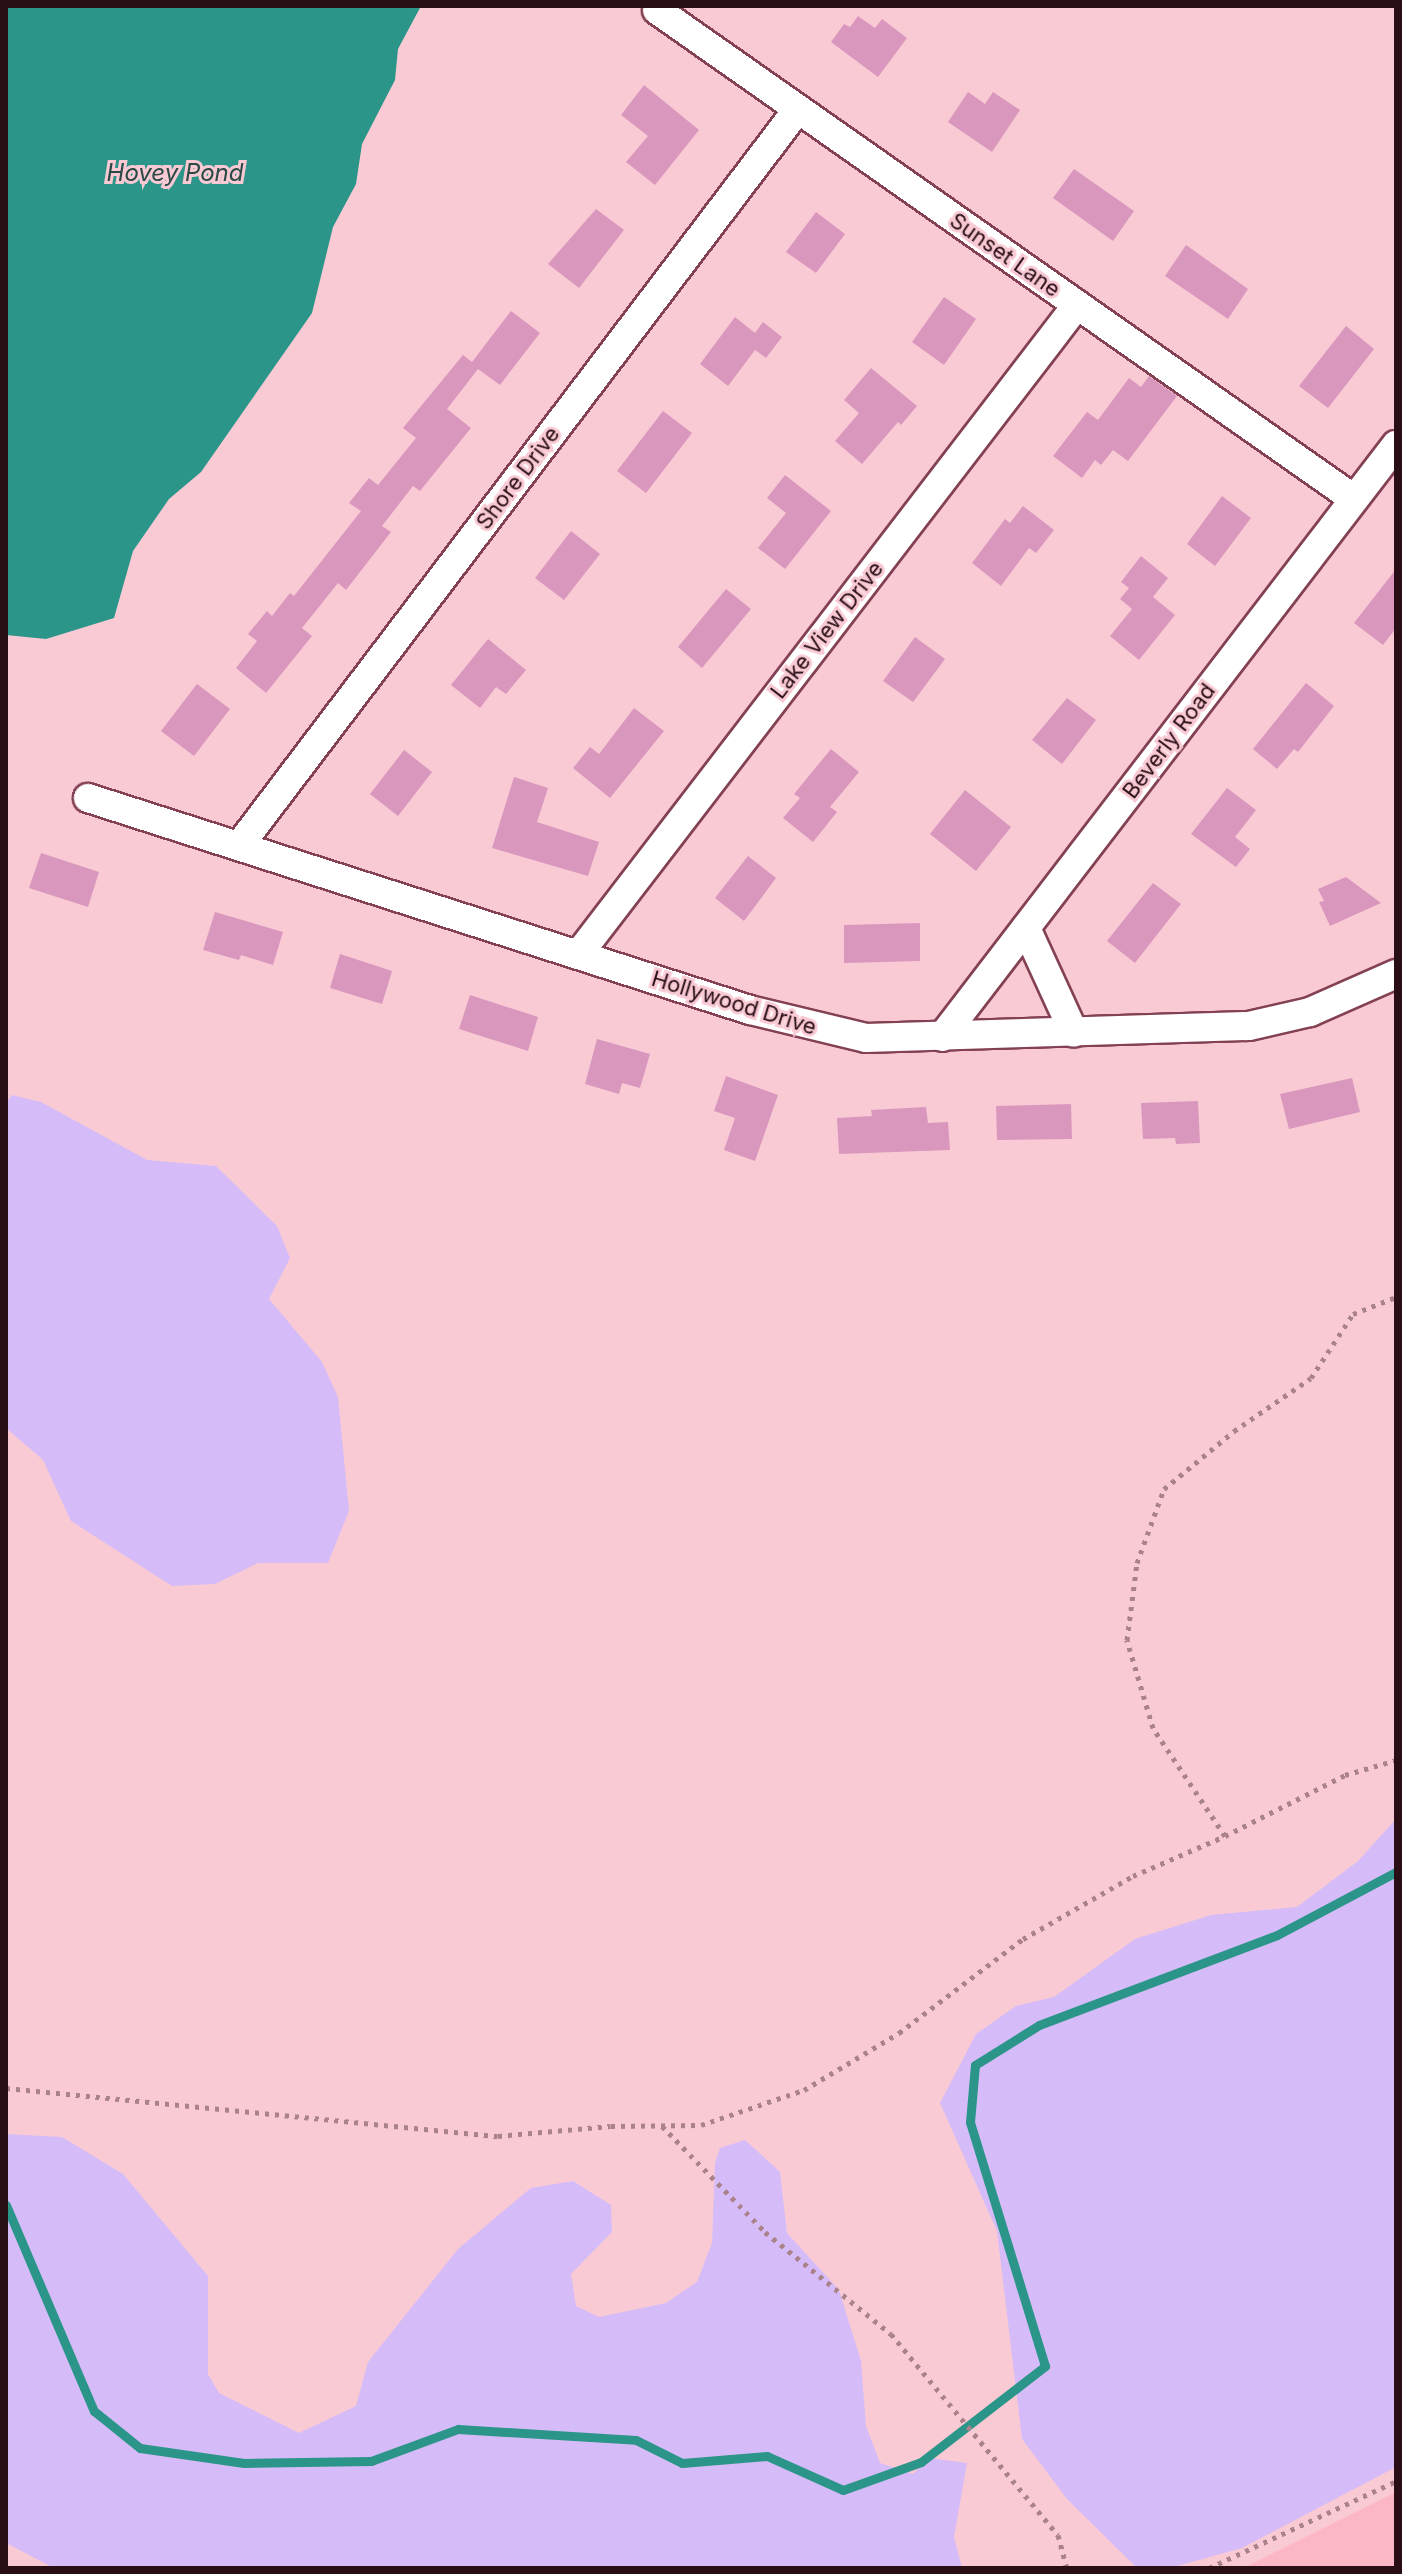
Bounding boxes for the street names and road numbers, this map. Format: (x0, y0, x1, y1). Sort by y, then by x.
street label: Sunset Lane (945, 207, 1065, 303)
street label: Shore Drive (471, 421, 565, 535)
street label: Lake View Drive (765, 556, 889, 704)
street label: Beverly Road (1117, 678, 1221, 804)
street label: Hollywood Drive (648, 965, 820, 1041)

